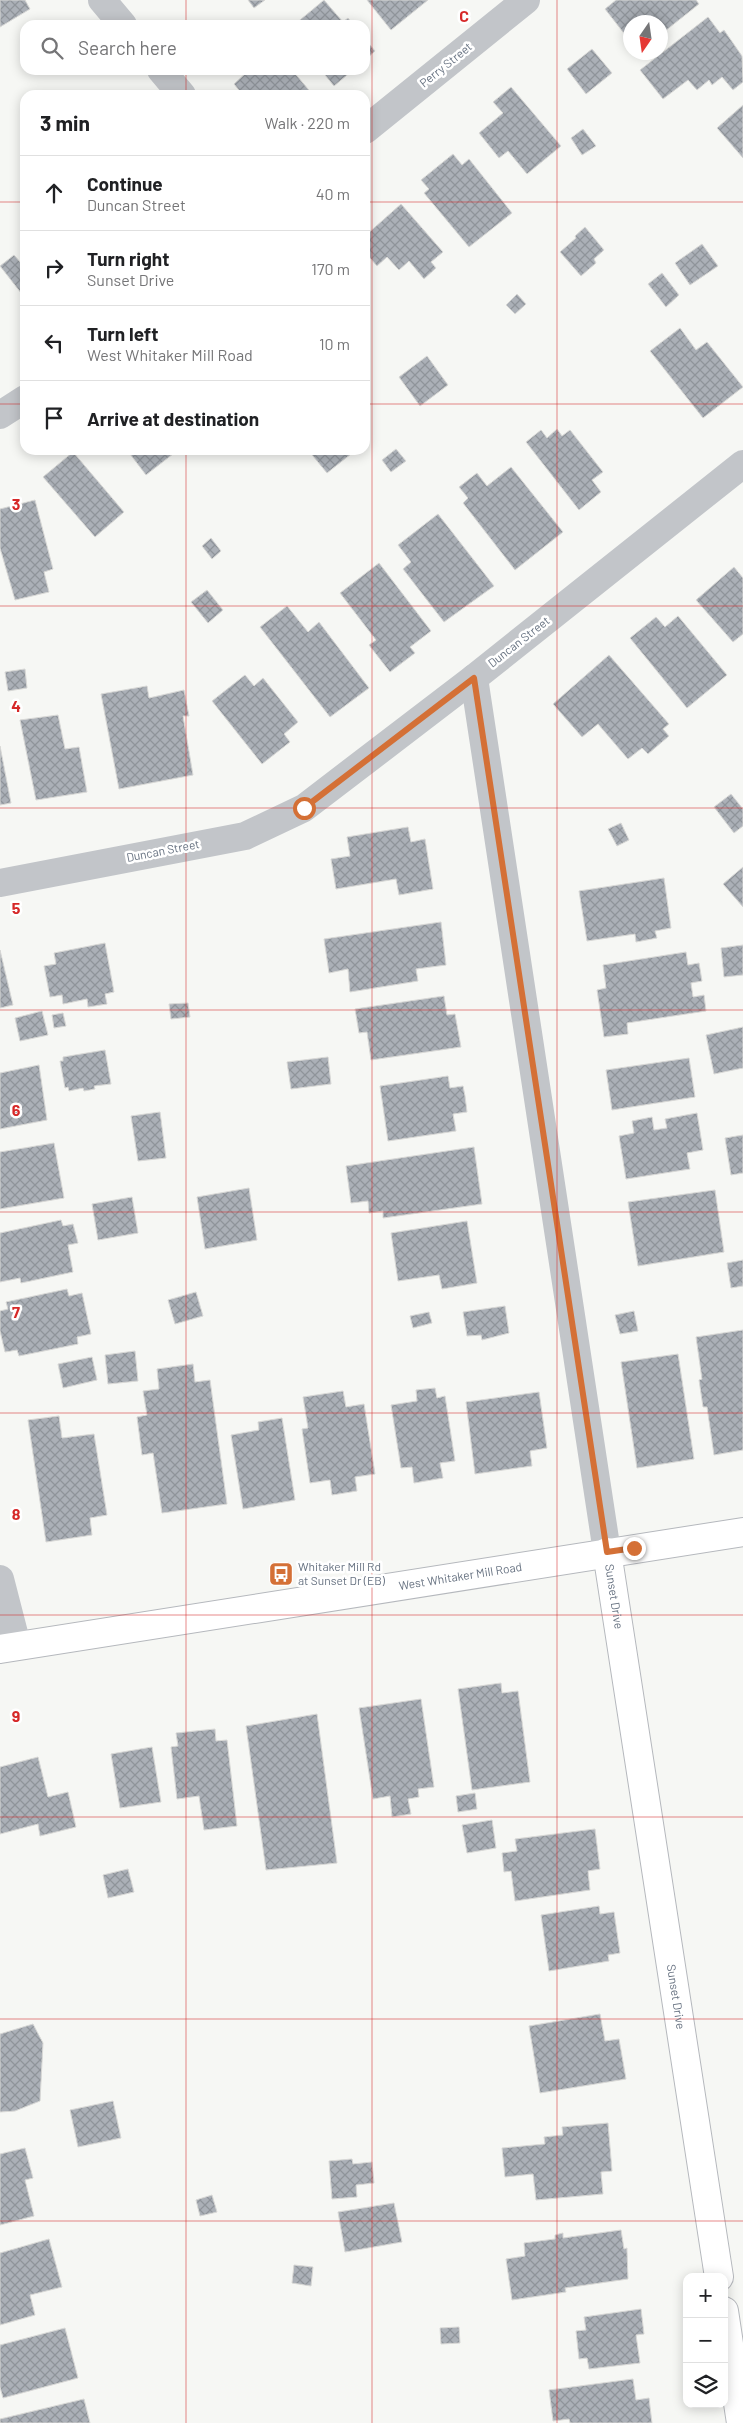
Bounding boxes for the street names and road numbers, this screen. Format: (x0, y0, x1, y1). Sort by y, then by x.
street label: Perry Street (416, 39, 474, 90)
street label: Duncan Street (485, 613, 552, 670)
street label: Duncan Street (125, 836, 201, 864)
street label: West Whitaker Mill Road (398, 1559, 523, 1592)
street label: Sunset Drive (603, 1563, 627, 1630)
street label: Sunset Drive (665, 1963, 689, 2030)

